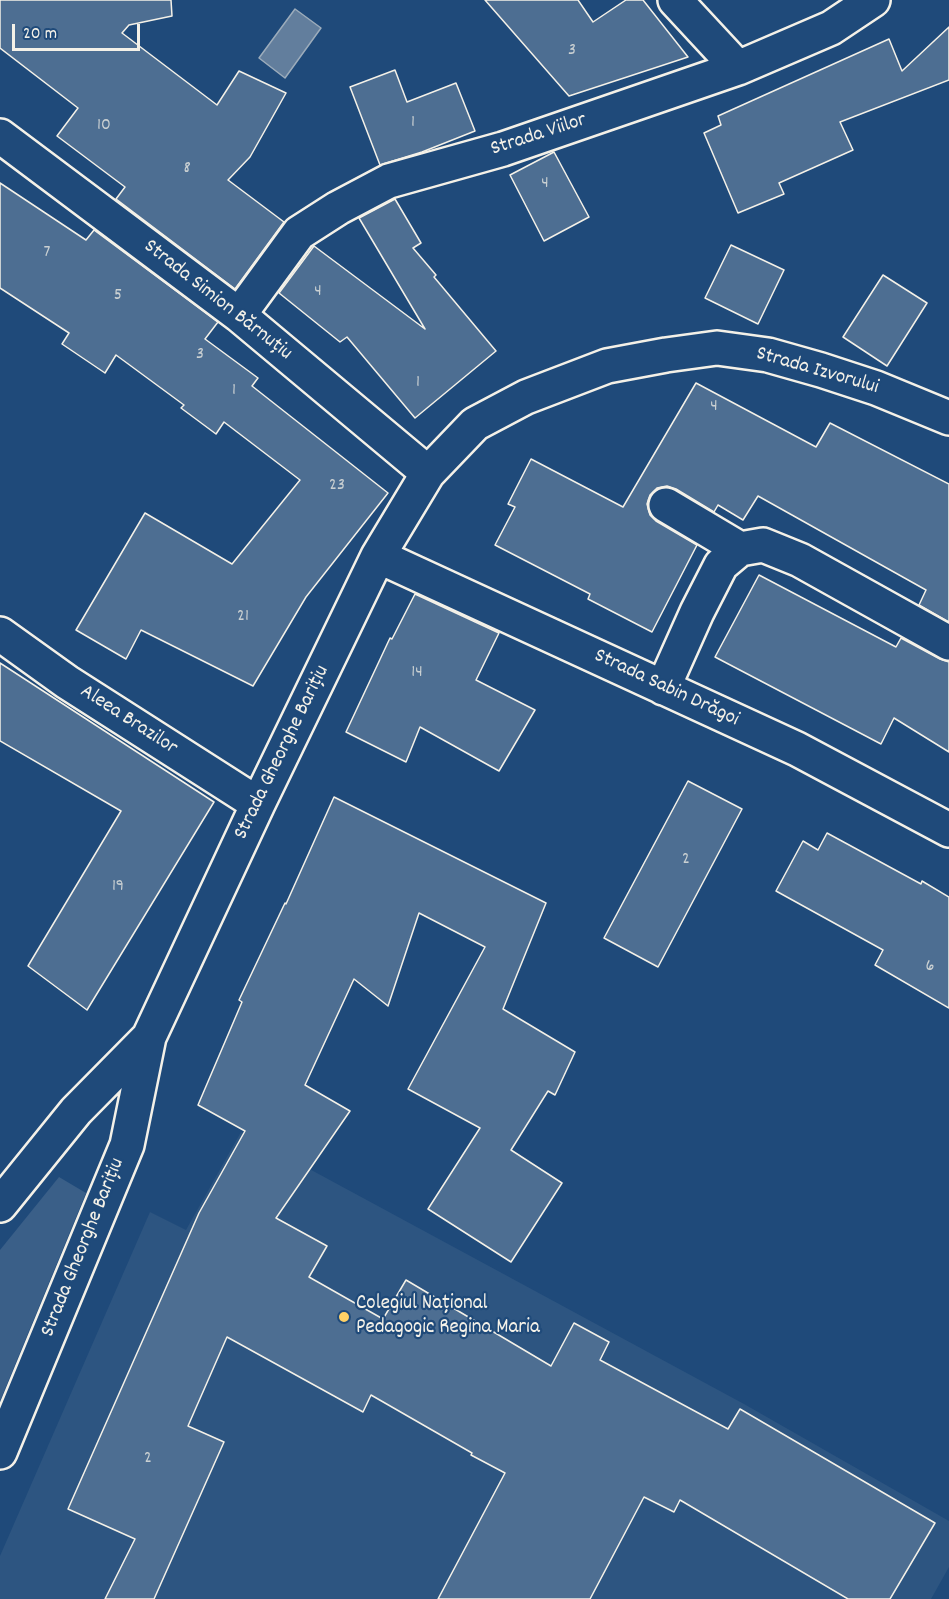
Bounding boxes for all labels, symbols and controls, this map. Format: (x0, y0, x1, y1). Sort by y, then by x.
scale bar (15, 12, 142, 50)
text: 20 m (23, 22, 57, 47)
house number: 3 (568, 41, 576, 63)
street label: Strada Viilor (488, 109, 590, 163)
house number: 1 (411, 113, 415, 135)
house number: 10 (97, 116, 111, 138)
house number: 8 (183, 159, 191, 181)
house number: 4 (541, 174, 549, 196)
street label: Strada Simion Bărnuțiu (138, 235, 296, 367)
house number: 7 (44, 243, 50, 265)
house number: 4 (314, 282, 322, 304)
house number: 5 (114, 286, 122, 308)
street label: Strada Izvorului (753, 342, 881, 402)
house number: 3 (196, 345, 204, 367)
house number: 1 (416, 373, 420, 395)
house number: 1 (232, 381, 236, 403)
house number: 4 (710, 397, 718, 419)
house number: 23 (329, 476, 345, 498)
house number: 21 (237, 607, 249, 629)
street label: Strada Sabin Drăgoi (589, 644, 743, 734)
street label: Strada Gheorghe Barițiu (230, 662, 336, 844)
house number: 14 (411, 663, 423, 685)
street label: Aleea Brazilor (75, 680, 181, 762)
house number: 2 (682, 850, 690, 872)
house number: 19 (112, 877, 124, 899)
house number: 6 (926, 957, 934, 979)
street label: Strada Gheorghe Barițiu (37, 1155, 131, 1341)
place label: Colegiul Național Pedagogic Regina Maria (356, 1292, 540, 1342)
marker: Colegiul Național Pedagogic Regina Maria (337, 1310, 351, 1324)
house number: 2 (144, 1449, 152, 1471)

